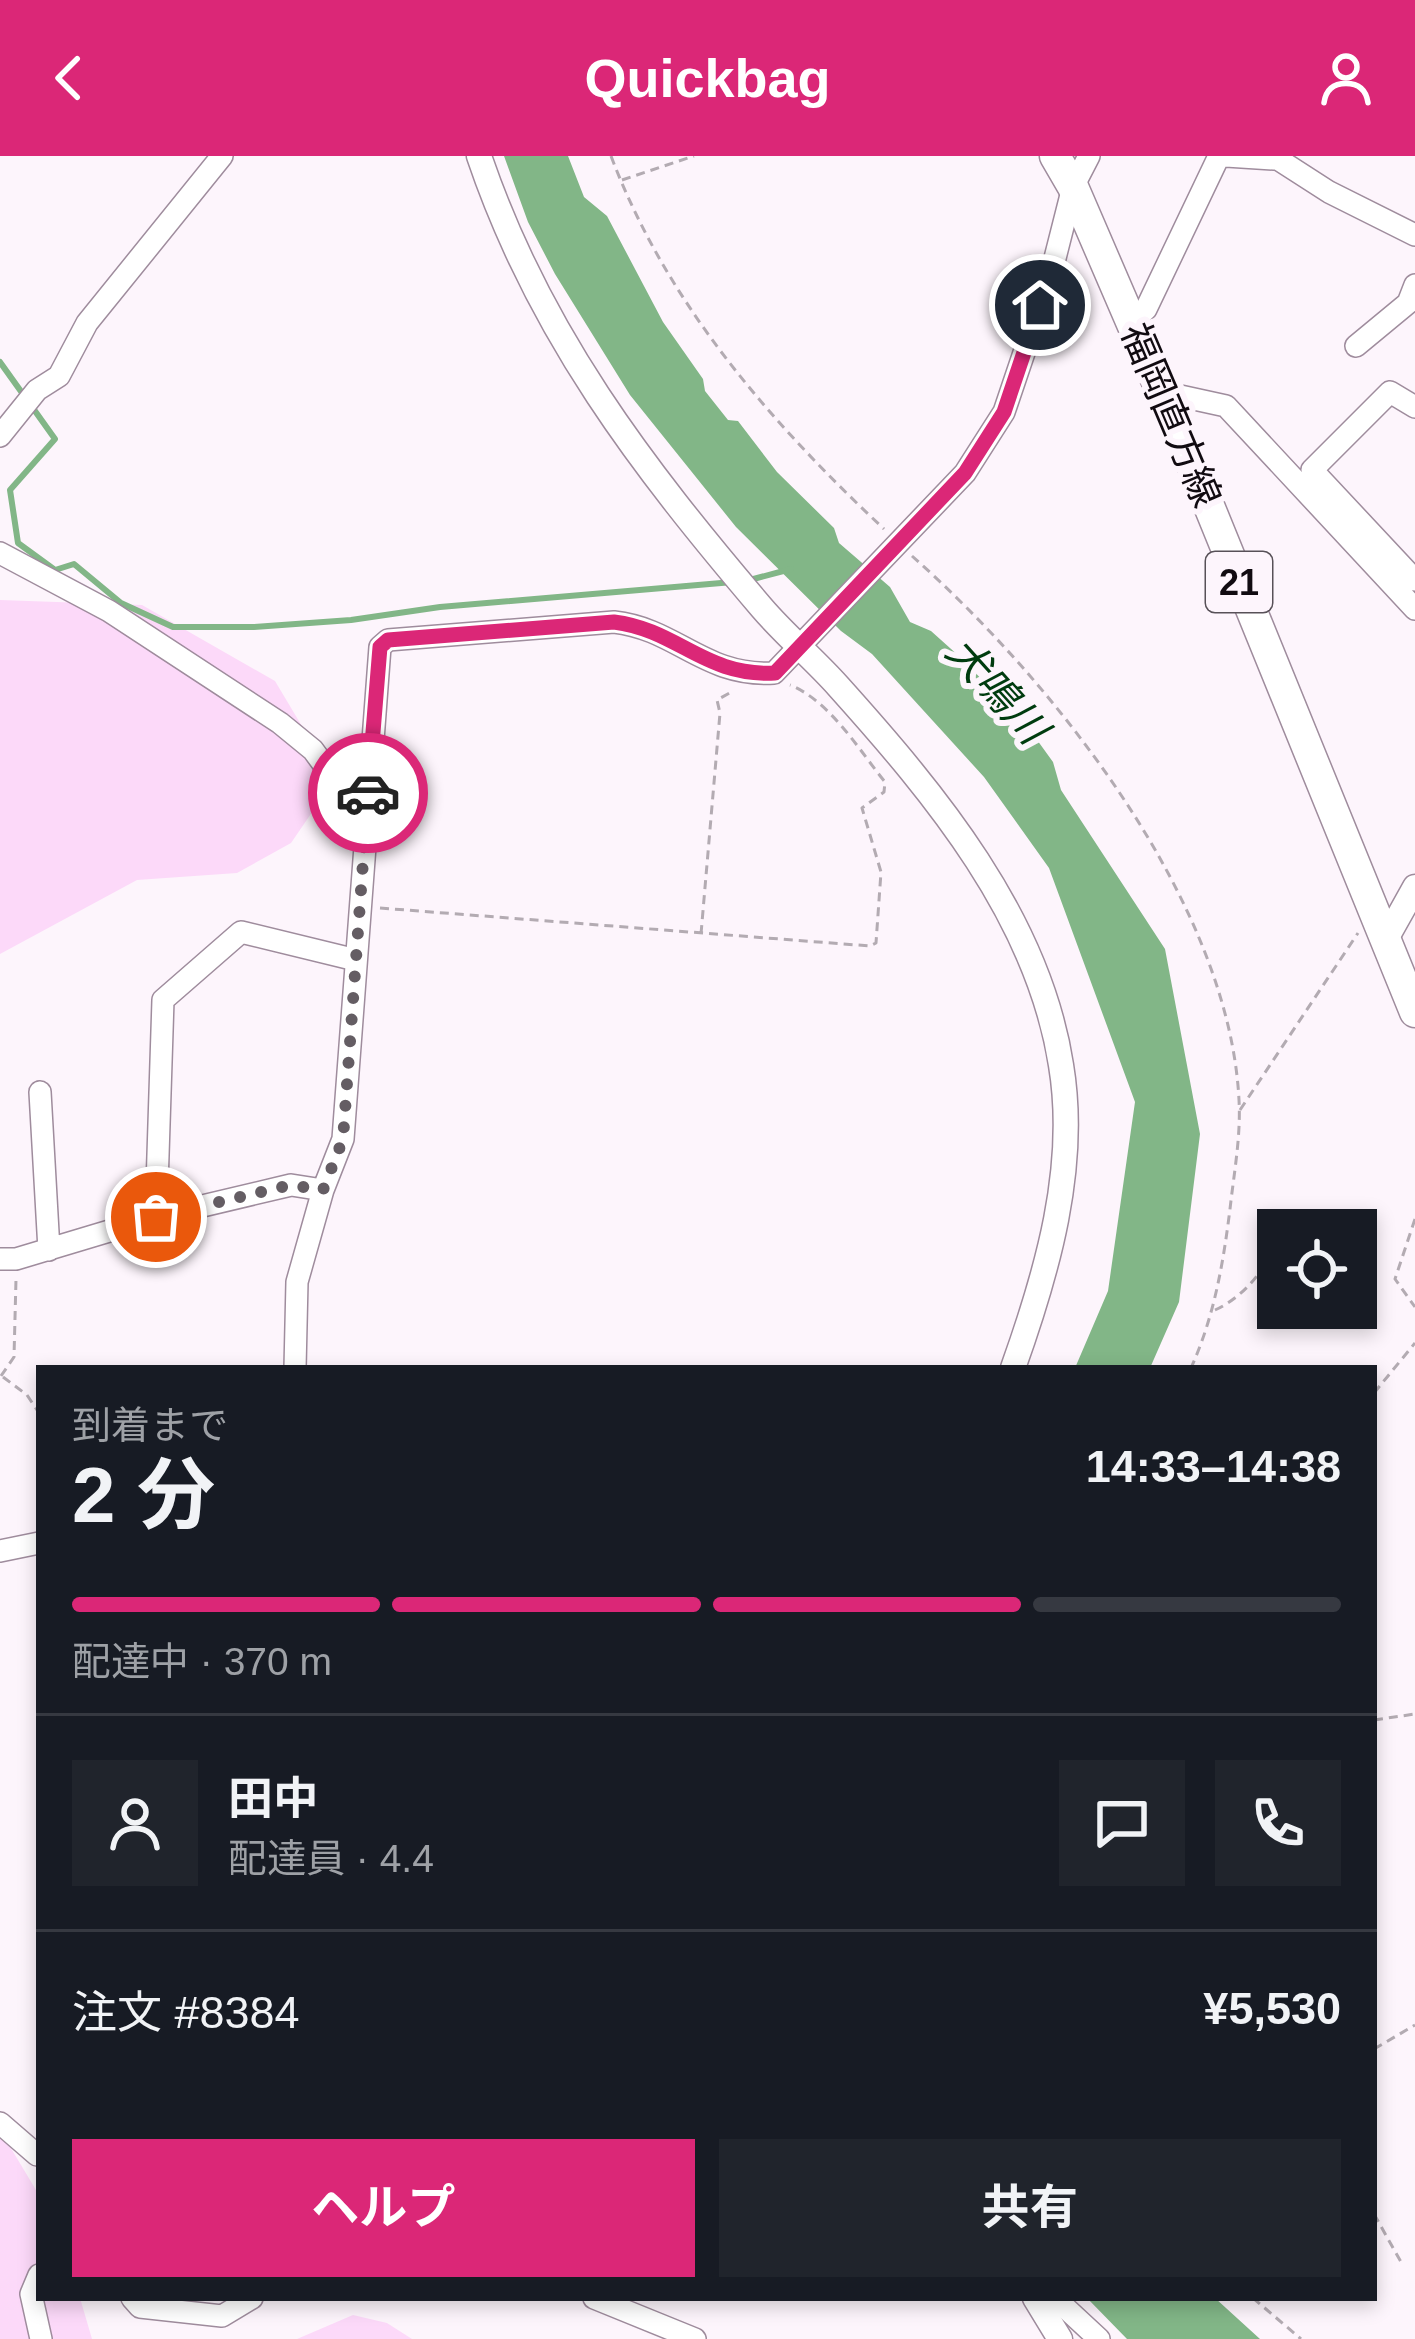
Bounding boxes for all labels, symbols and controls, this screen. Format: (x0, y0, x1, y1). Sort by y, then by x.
icon: back (36, 45, 102, 111)
icon: person (1313, 45, 1379, 111)
text: Quickbag (584, 48, 831, 108)
pin (989, 254, 1091, 356)
icon: home (1007, 272, 1073, 338)
street label: 福岡直方線 (1113, 317, 1229, 513)
road number: 21 (1206, 552, 1272, 612)
water label: 犬鳴川 (937, 627, 1059, 756)
courier (308, 733, 428, 853)
icon: car (335, 760, 401, 826)
pin (105, 1166, 207, 1268)
icon: bag (123, 1184, 189, 1250)
map controls (1257, 1209, 1377, 1329)
button: locate (1257, 1209, 1377, 1329)
text: 到着まで (72, 1404, 228, 1447)
text: 14:33–14:38 (1086, 1441, 1341, 1492)
text: 2 分 (72, 1451, 215, 1539)
text: 配達中 · 370 m (72, 1640, 332, 1683)
button: person (72, 1760, 198, 1886)
button: chat (1059, 1760, 1185, 1886)
button: phone (1215, 1760, 1341, 1886)
text: 田中 (228, 1773, 318, 1824)
text: 配達員 · 4.4 (228, 1837, 434, 1880)
text: ¥5,530 (1203, 1983, 1341, 2034)
text: 注文 #8384 (72, 1987, 300, 2038)
button: ヘルプ (72, 2139, 695, 2277)
button: 共有 (719, 2139, 1341, 2277)

